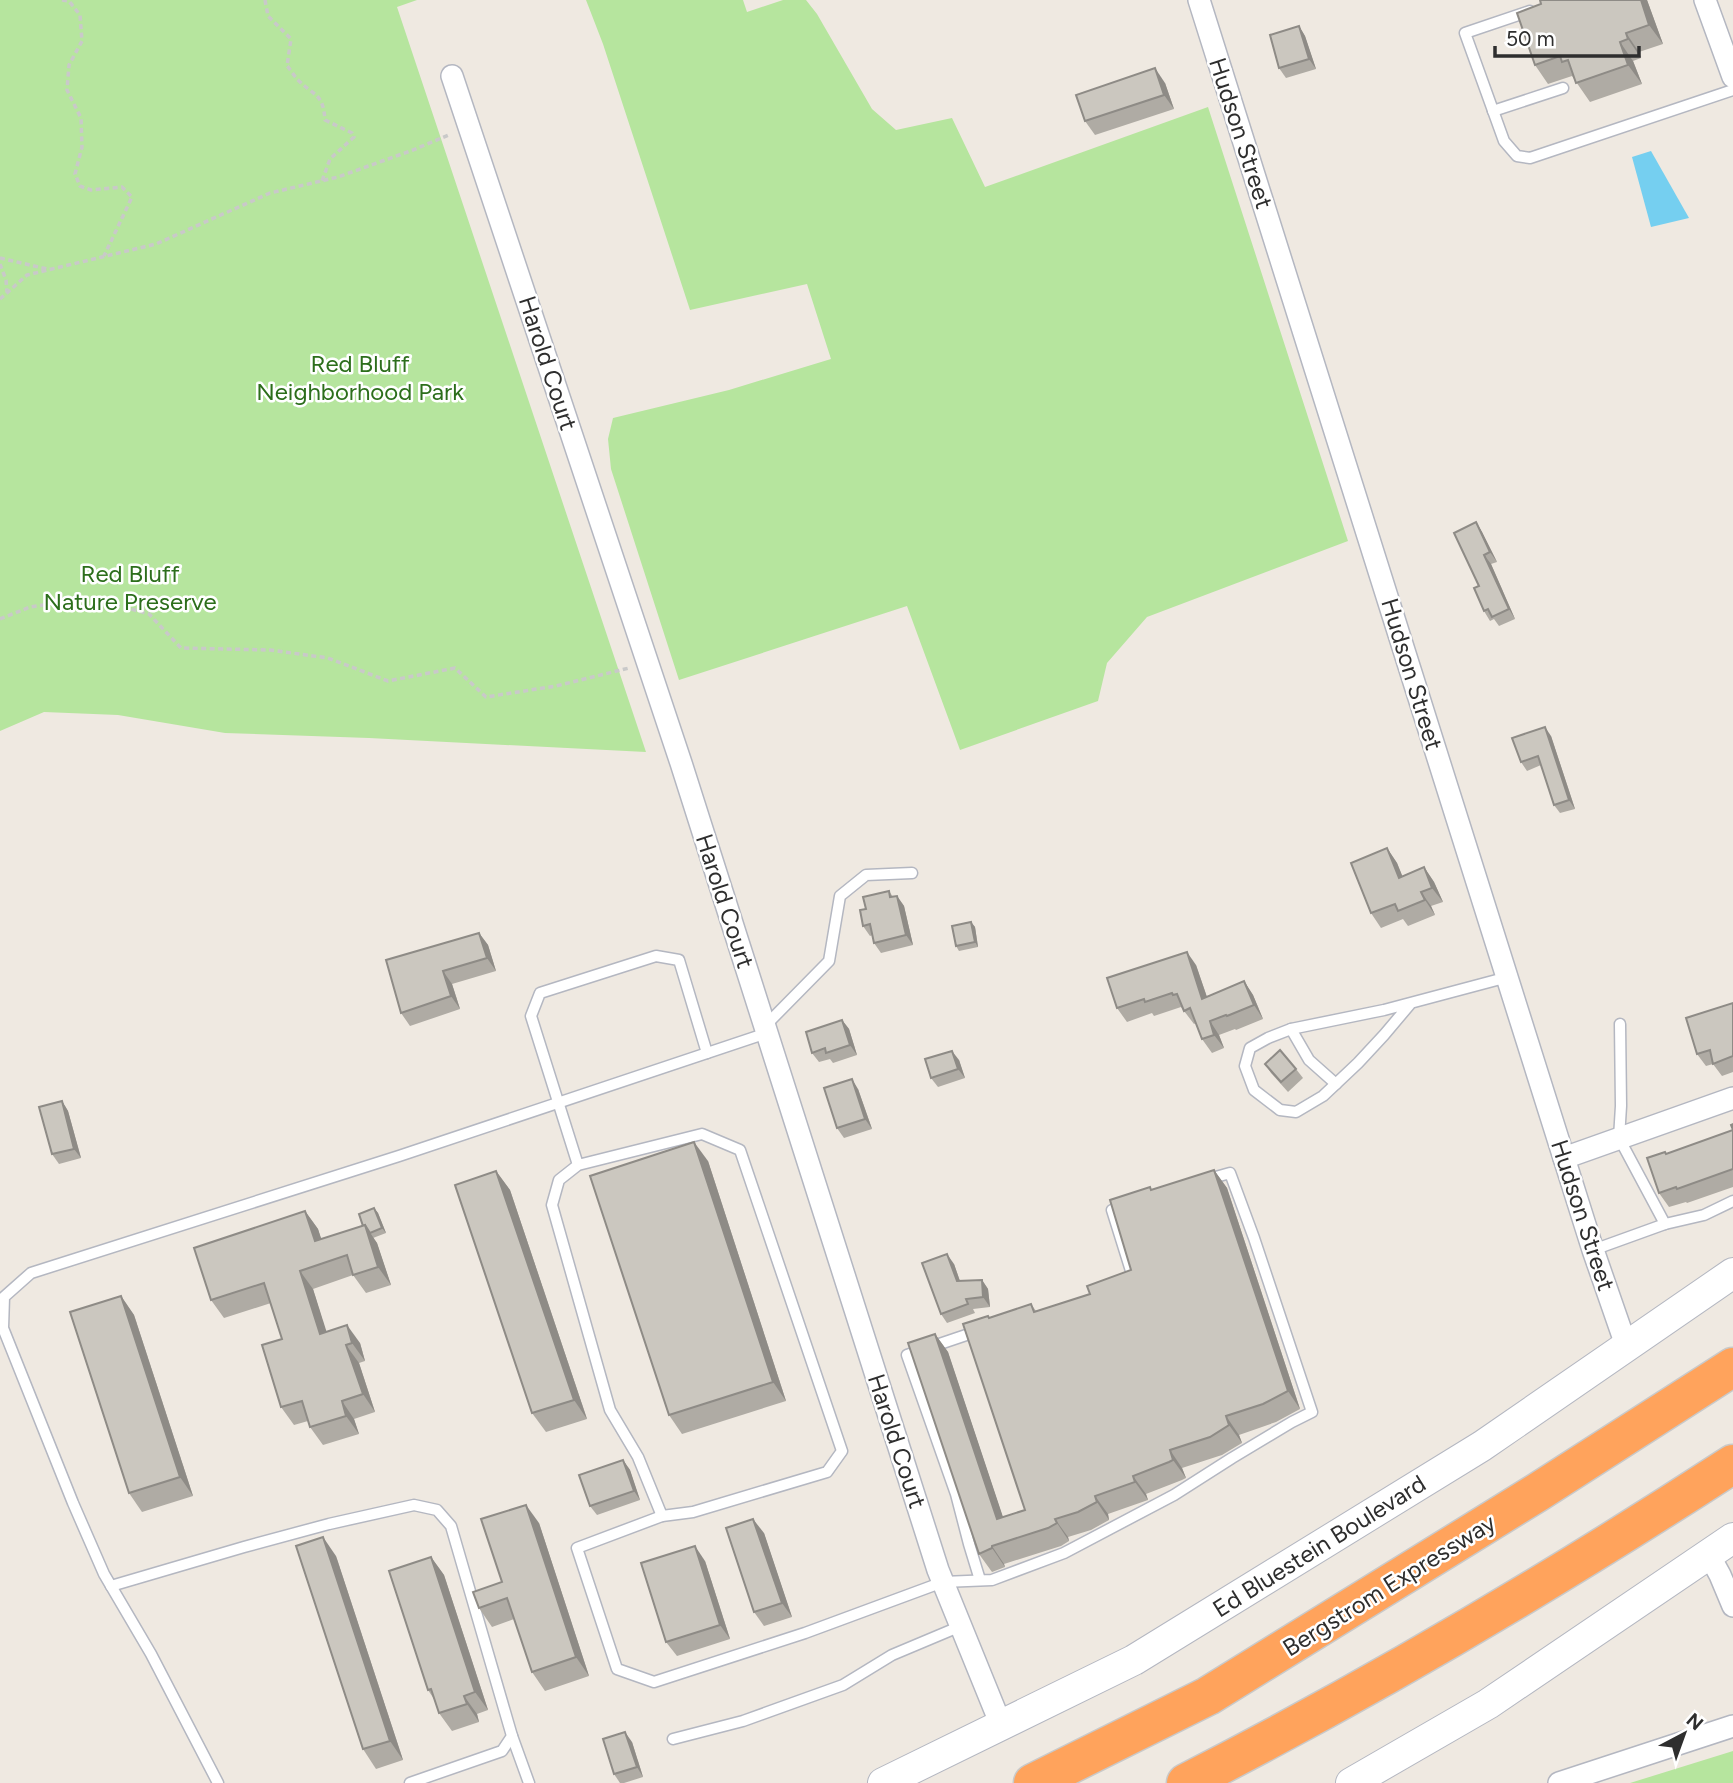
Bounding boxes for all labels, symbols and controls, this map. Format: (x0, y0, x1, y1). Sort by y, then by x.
scale bar (1495, 14, 1638, 58)
text: 50 m (1506, 26, 1555, 51)
street label: Hudson Street (1203, 54, 1279, 212)
street label: Harold Court (513, 292, 583, 434)
park label: Red Bluff Neighborhood Park (256, 349, 464, 406)
park label: Red Bluff Nature Preserve (43, 559, 217, 616)
street label: Hudson Street (1375, 595, 1449, 753)
street label: Harold Court (690, 830, 760, 972)
street label: Hudson Street (1545, 1136, 1621, 1294)
street label: Harold Court (862, 1370, 932, 1512)
street label: Ed Bluestein Boulevard (1207, 1469, 1431, 1623)
street label: Bergstrom Expressway (1277, 1508, 1501, 1662)
north arrow (1649, 1699, 1719, 1769)
text: N (1682, 1708, 1708, 1735)

